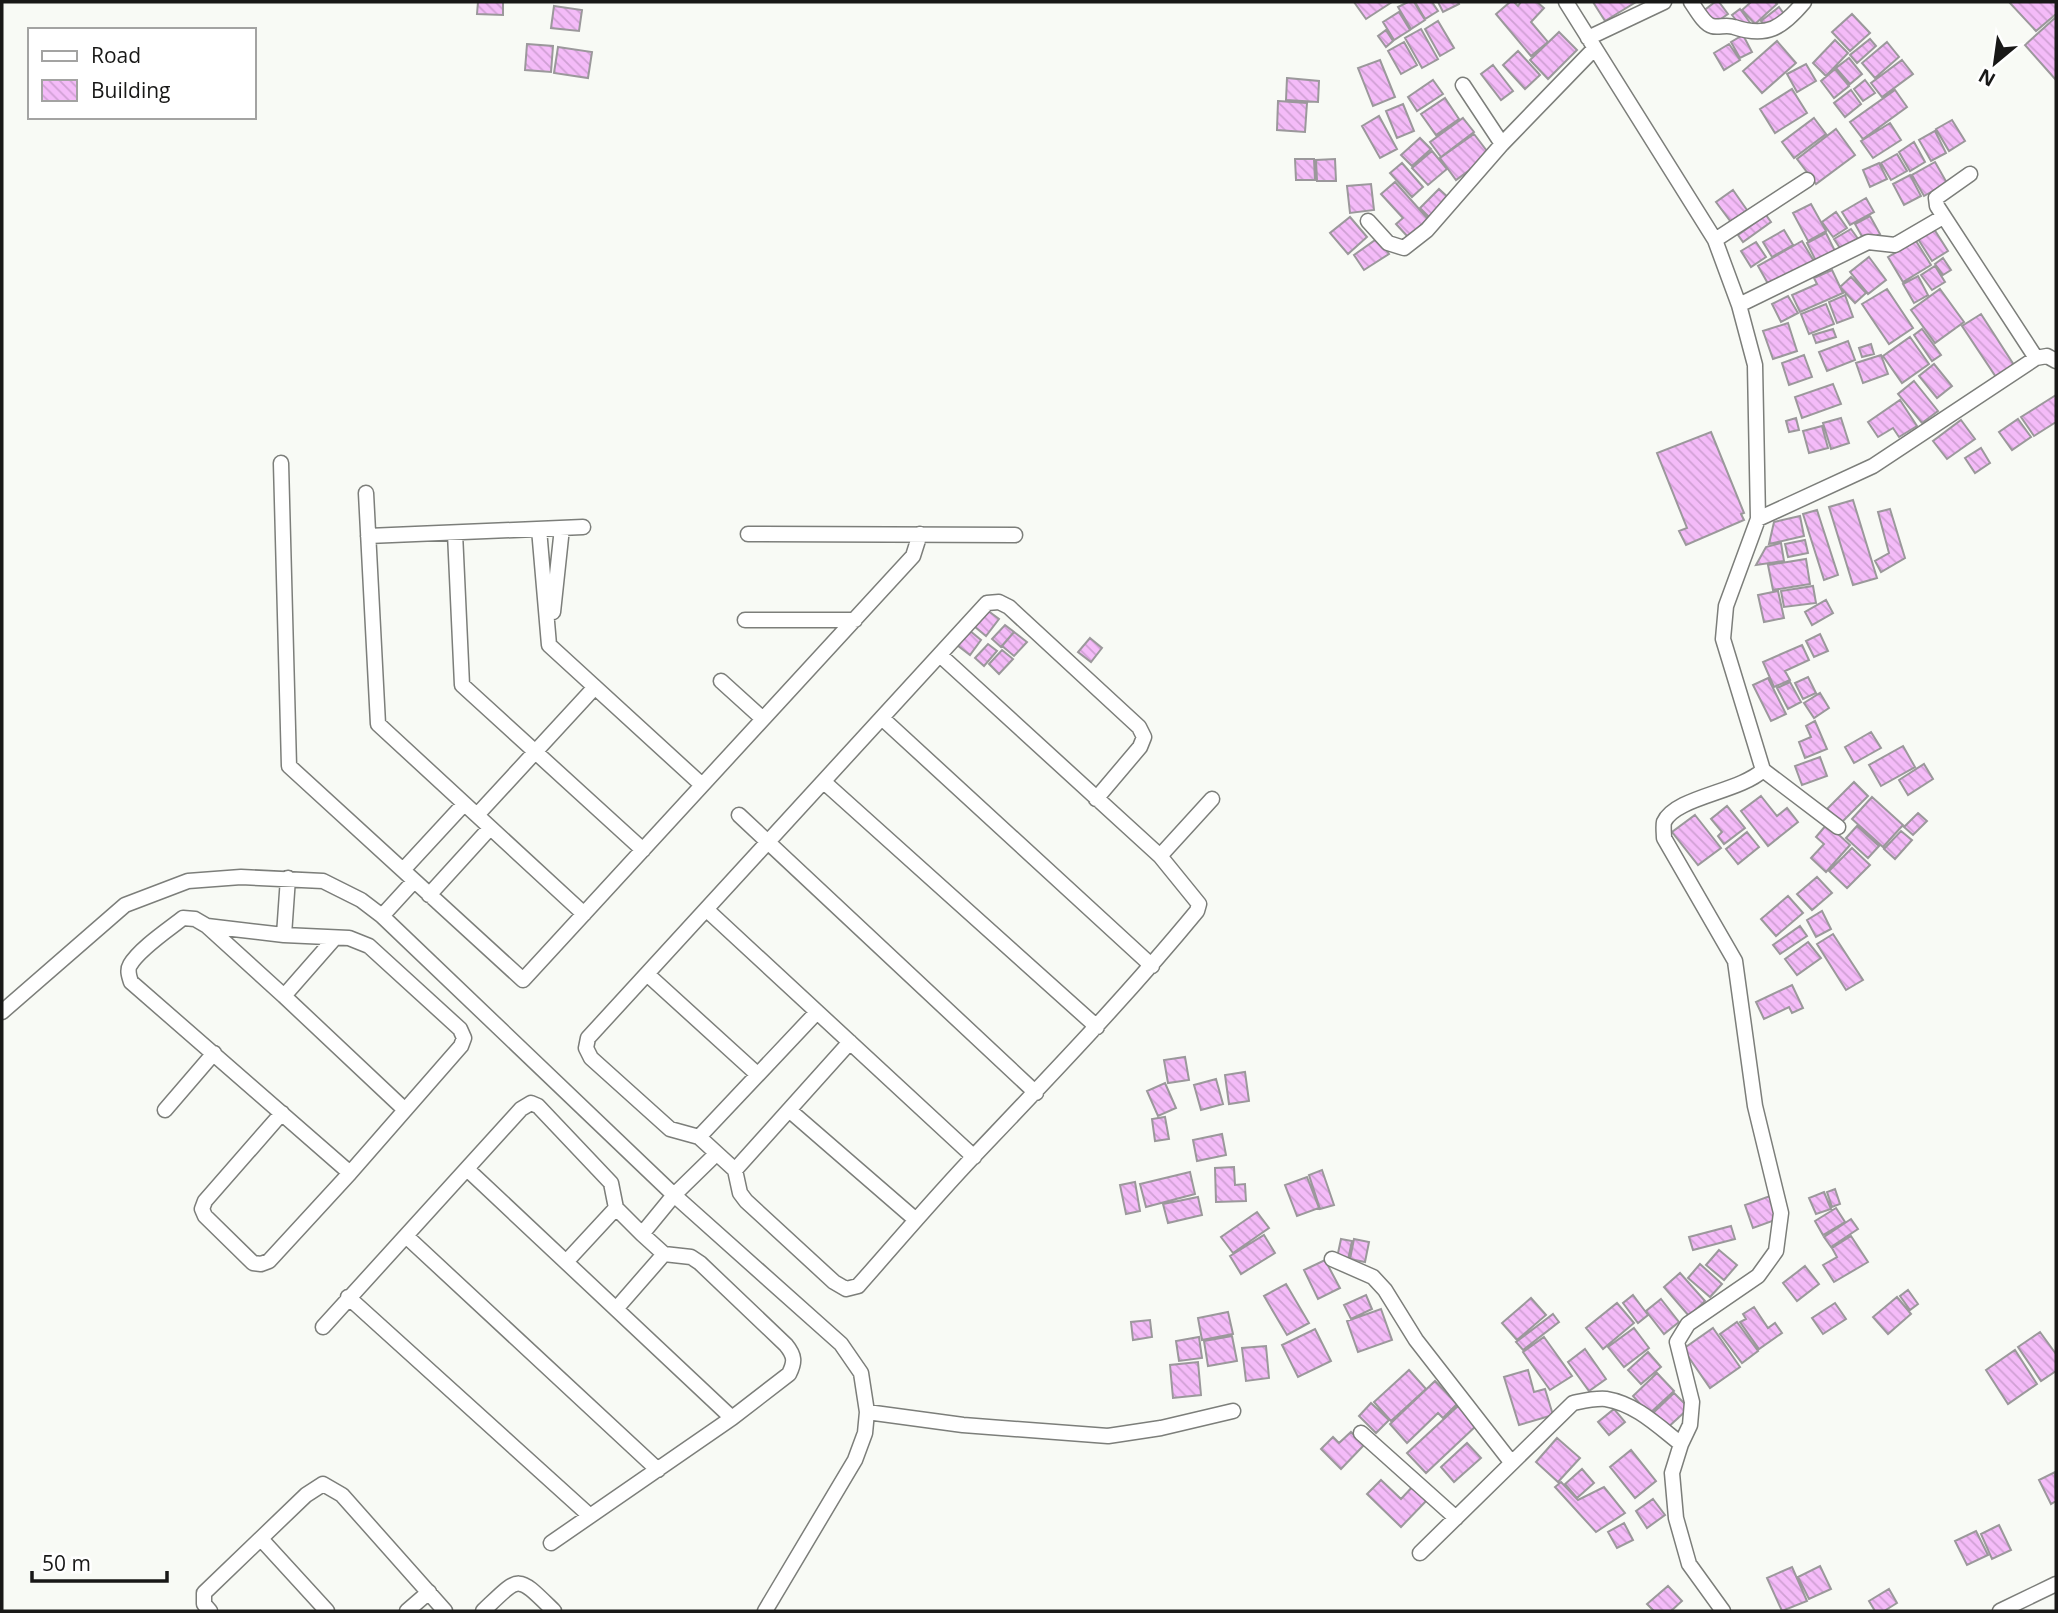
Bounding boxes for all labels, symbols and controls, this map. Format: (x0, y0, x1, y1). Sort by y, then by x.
legend (28, 28, 256, 119)
north arrow (1960, 28, 2030, 98)
text: Road (91, 41, 141, 69)
text: N (1974, 63, 2000, 93)
text: Building (91, 76, 170, 104)
scale bar (32, 1540, 166, 1584)
text: 50 m (42, 1549, 91, 1577)

